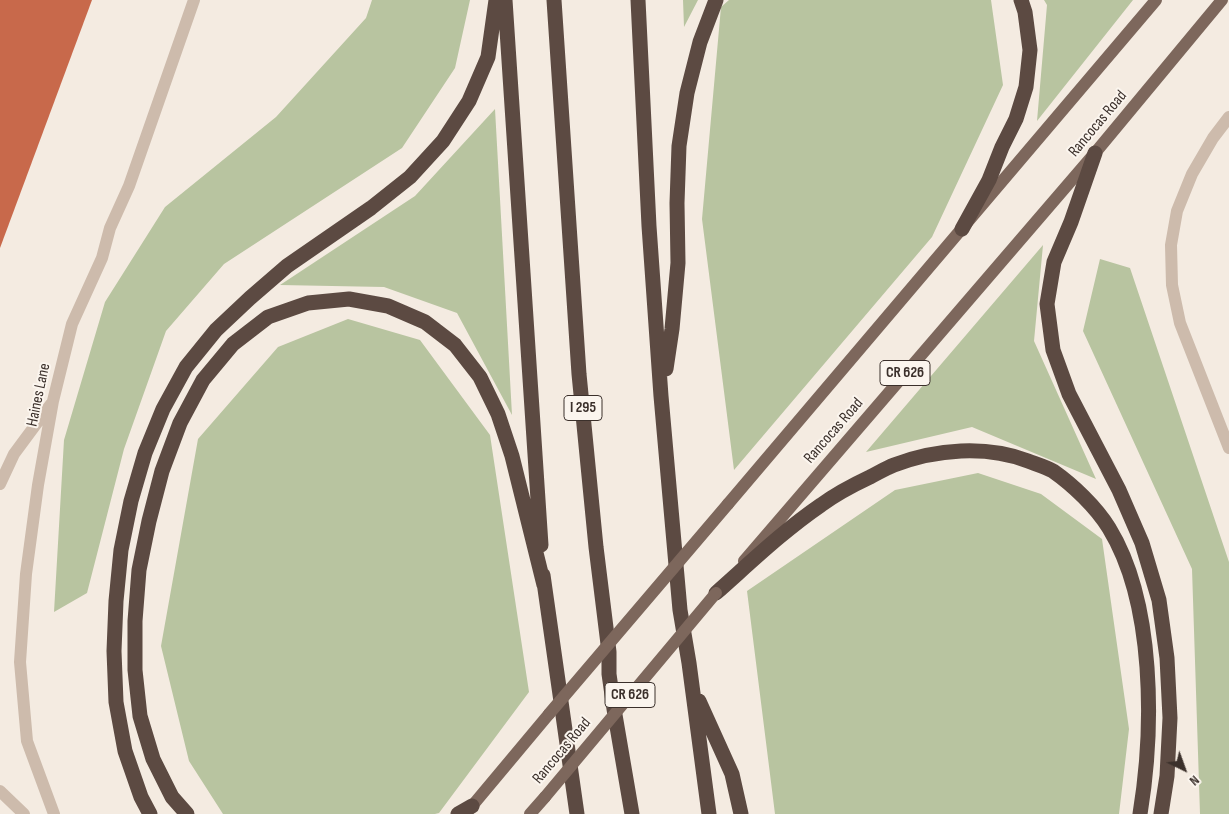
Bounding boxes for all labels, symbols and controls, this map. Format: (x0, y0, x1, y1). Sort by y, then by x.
street label: Rancocas Road (1065, 87, 1131, 161)
road number: CR 626 (880, 360, 930, 386)
street label: Haines Lane (23, 362, 55, 428)
street label: Rancocas Road (800, 394, 868, 468)
road number: I 295 (564, 396, 602, 420)
road number: CR 626 (605, 682, 655, 708)
street label: Rancocas Road (529, 714, 595, 788)
north arrow (1159, 744, 1209, 794)
text: N (1186, 772, 1203, 789)

